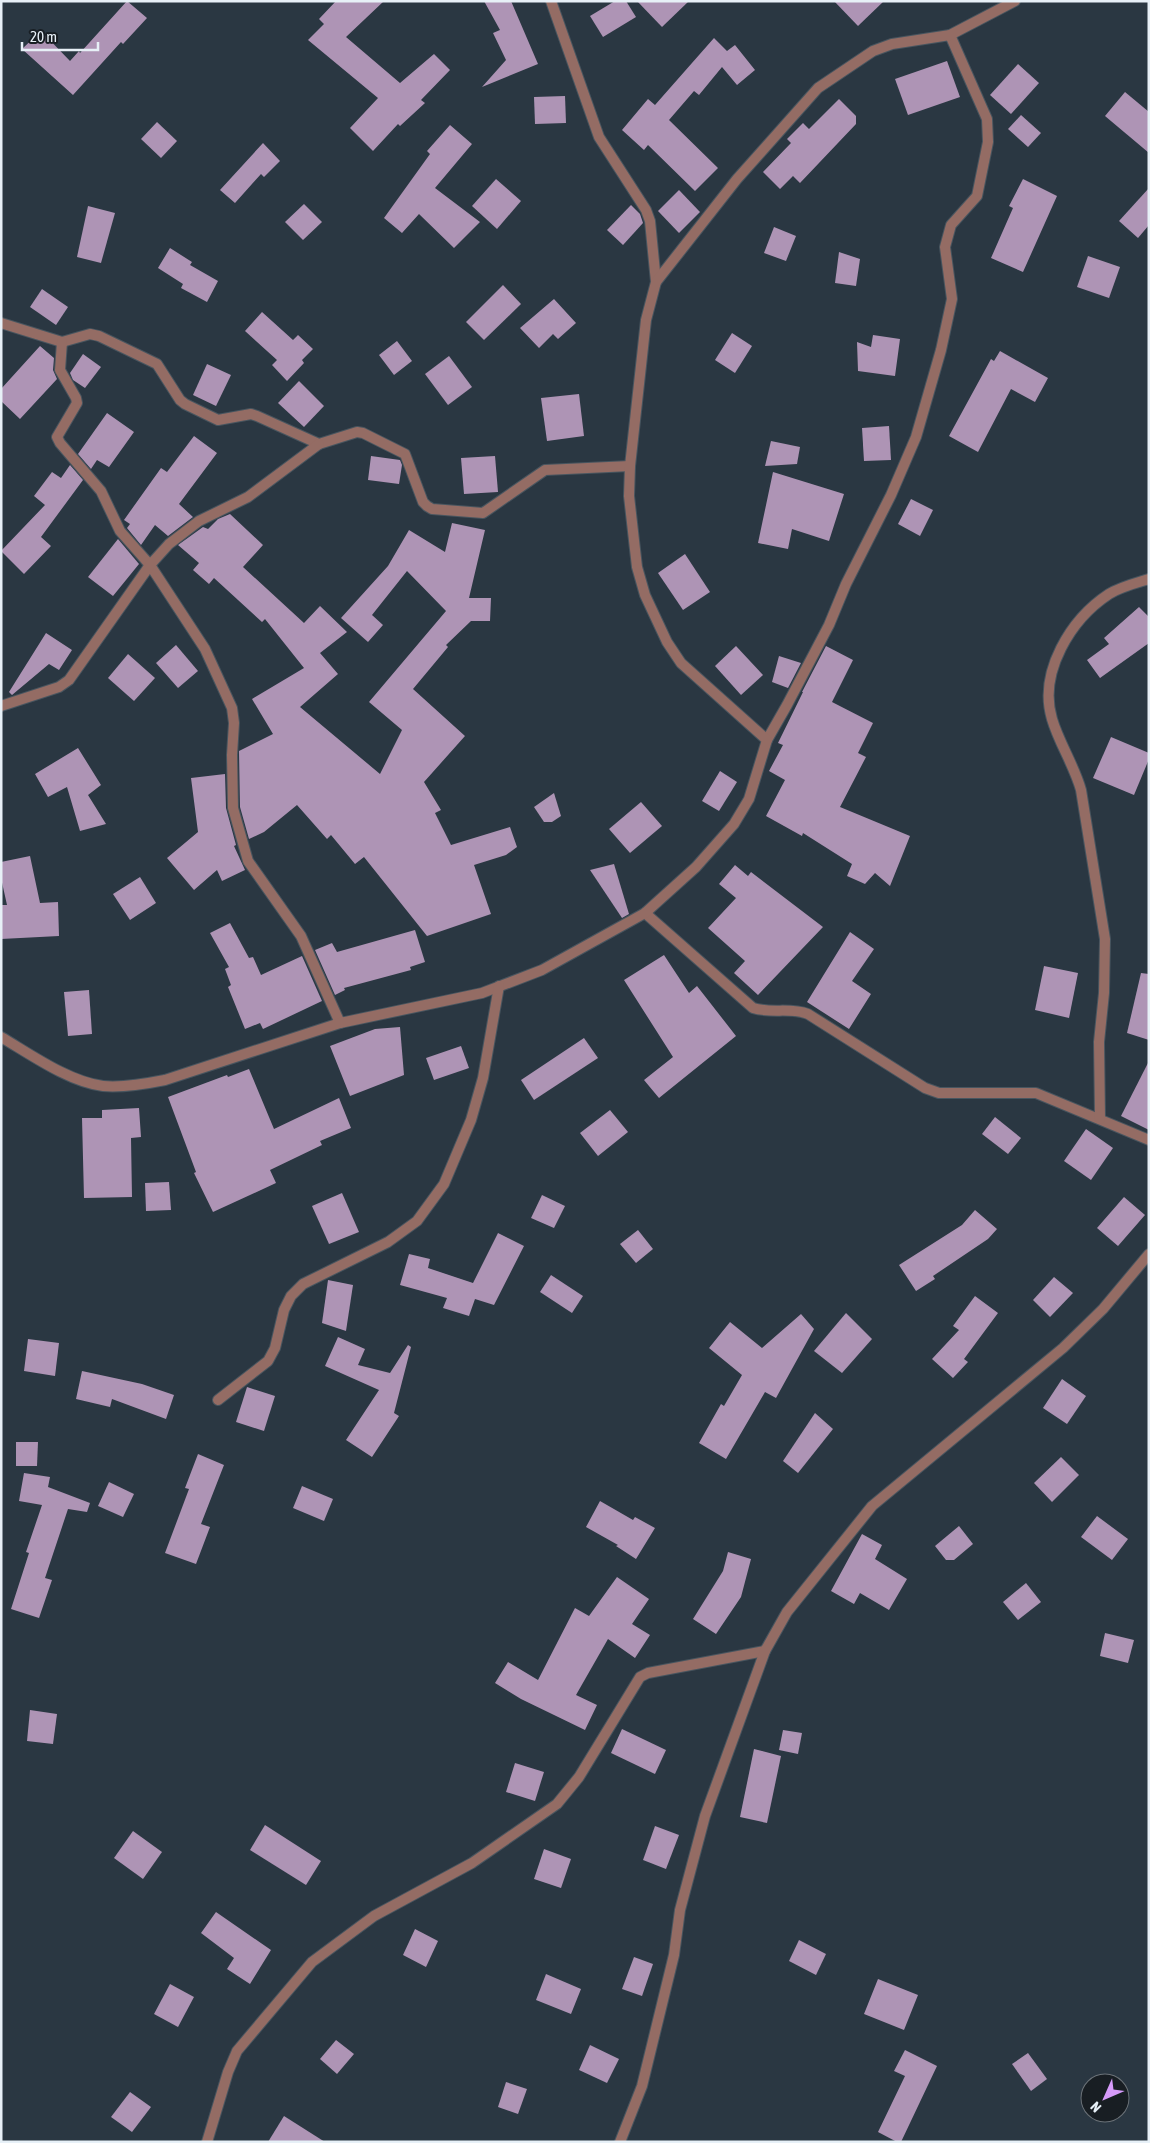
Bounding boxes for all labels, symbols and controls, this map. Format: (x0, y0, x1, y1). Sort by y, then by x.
scale bar (22, 20, 99, 52)
text: 20 m (30, 28, 57, 45)
north arrow (1080, 2073, 1130, 2123)
text: N (1087, 2099, 1104, 2116)

